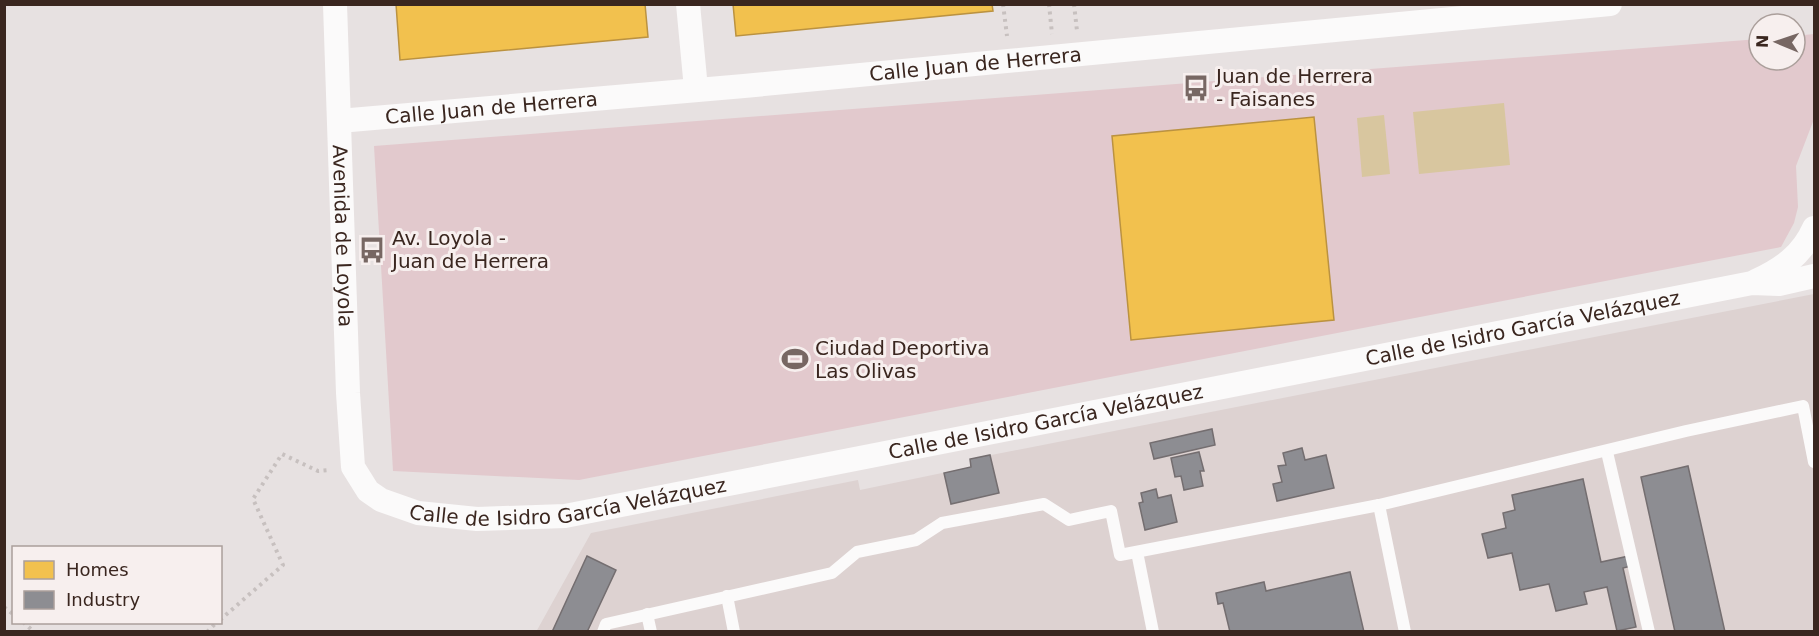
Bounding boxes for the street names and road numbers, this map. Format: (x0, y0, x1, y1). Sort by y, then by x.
street label: Calle Juan de Herrera (868, 42, 1083, 86)
street label: Calle Juan de Herrera (384, 87, 599, 129)
street label: Avenida de Loyola (328, 144, 358, 328)
street label: Calle de Isidro García Velázquez (1363, 285, 1682, 371)
street label: Calle de Isidro García Velázquez (886, 379, 1205, 464)
street label: Calle de Isidro García Velázquez (406, 473, 728, 531)

